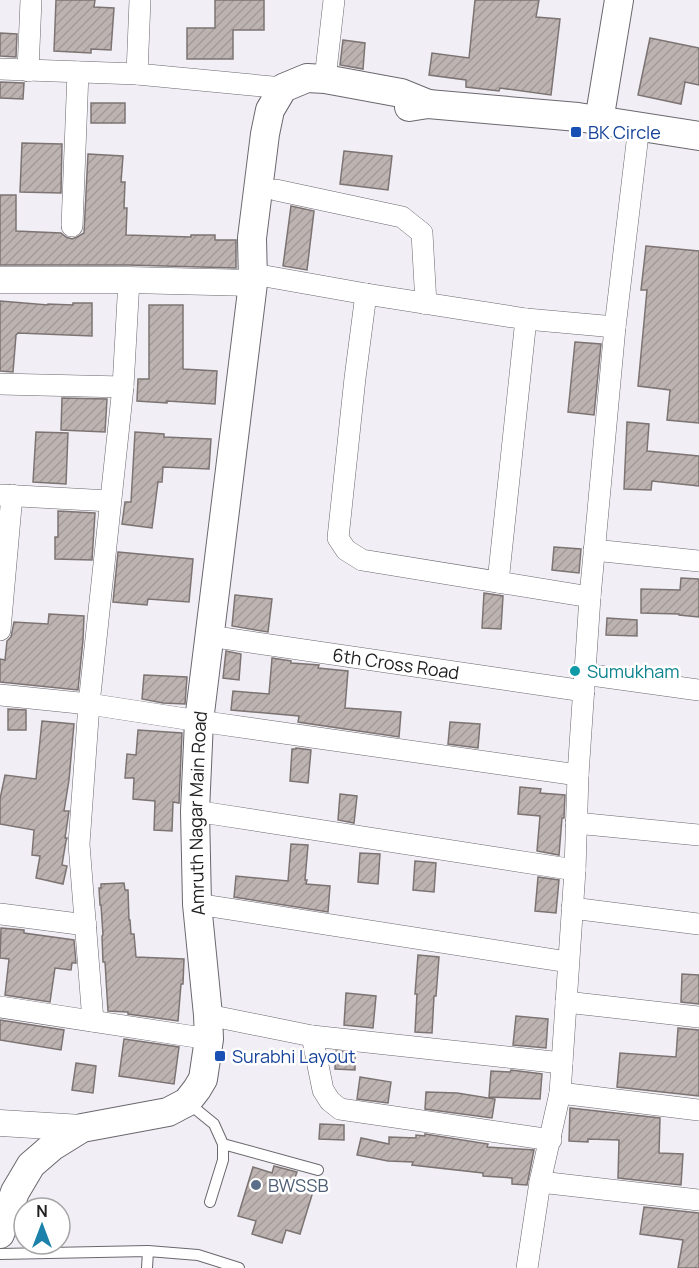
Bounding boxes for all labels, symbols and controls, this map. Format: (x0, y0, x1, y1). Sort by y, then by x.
place label: BK Circle (588, 120, 661, 144)
marker: BK Circle (569, 125, 583, 139)
street label: 6th Cross Road (331, 642, 461, 685)
place label: Sumukham (587, 659, 680, 683)
marker: Sumukham (568, 664, 582, 678)
street label: Amruth Nagar Main Road (183, 710, 212, 917)
place label: Surabhi Layout (232, 1044, 355, 1068)
marker: Surabhi Layout (213, 1049, 227, 1063)
place label: BWSSB (268, 1173, 328, 1197)
marker: BWSSB (249, 1178, 263, 1192)
north arrow (12, 1196, 72, 1256)
text: N (36, 1200, 48, 1222)

